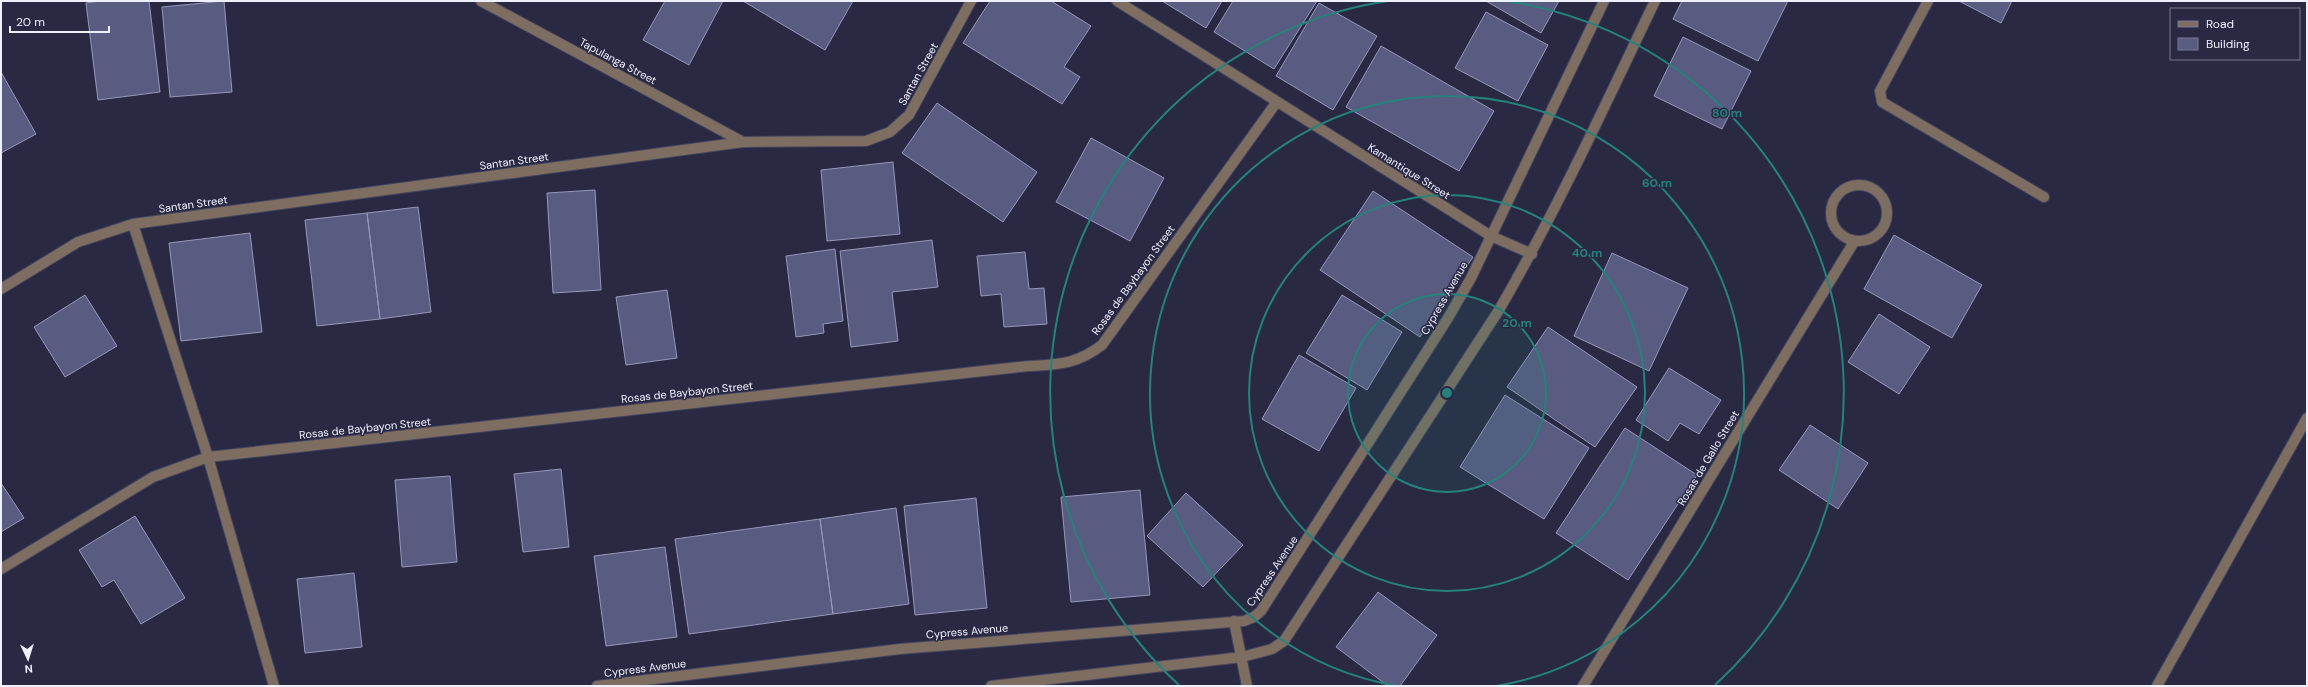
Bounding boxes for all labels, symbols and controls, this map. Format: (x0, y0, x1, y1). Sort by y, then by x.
scale bar (10, 8, 109, 34)
legend (2170, 8, 2300, 60)
text: 20 m (16, 14, 45, 30)
text: Road (2206, 16, 2234, 32)
street label: Tapulanga Street (577, 35, 659, 87)
text: Building (2206, 36, 2250, 52)
street label: Santan Street (895, 40, 941, 108)
text: 80 m (1712, 105, 1742, 121)
street label: Kamantique Street (1365, 140, 1453, 202)
street label: Santan Street (479, 149, 549, 173)
text: 60 m (1642, 175, 1672, 191)
street label: Santan Street (158, 192, 228, 216)
street label: Rosas de Baybayon Street (1088, 222, 1178, 338)
text: 40 m (1572, 245, 1602, 261)
street label: Cypress Avenue (1417, 259, 1471, 337)
text: 20 m (1502, 315, 1532, 331)
street label: Rosas de Baybayon Street (620, 378, 754, 406)
centre of rings (1440, 386, 1454, 400)
street label: Rosas de Gallo Street (1674, 408, 1742, 508)
street label: Rosas de Baybayon Street (298, 414, 432, 442)
street label: Cypress Avenue (1243, 533, 1301, 609)
street label: Cypress Avenue (925, 620, 1009, 642)
north arrow (8, 639, 48, 679)
street label: Cypress Avenue (603, 656, 687, 680)
text: N (24, 662, 33, 676)

